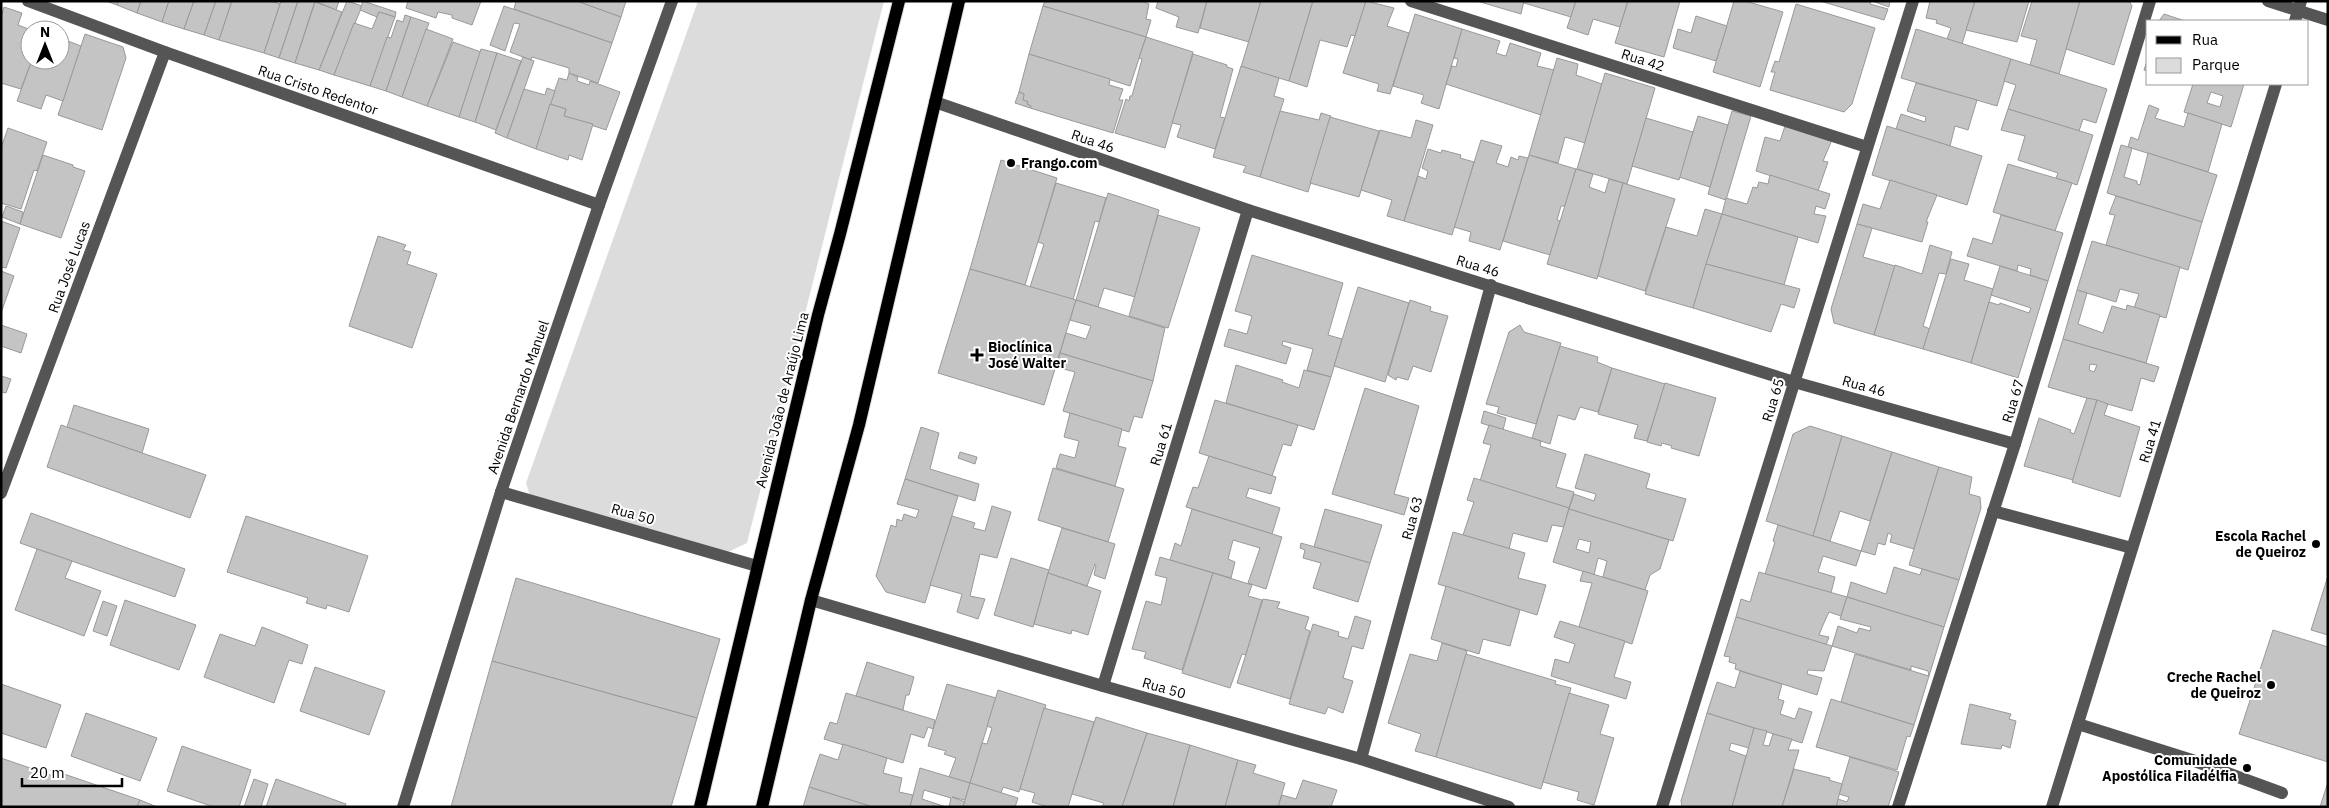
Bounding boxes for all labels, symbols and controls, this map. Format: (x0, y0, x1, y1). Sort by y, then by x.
north arrow (20, 20, 70, 70)
legend (2146, 20, 2309, 85)
text: N (40, 23, 50, 41)
text: Rua (2192, 30, 2218, 49)
street label: Rua 42 (1619, 45, 1667, 75)
text: Parque (2192, 55, 2240, 74)
street label: Rua Cristo Redentor (256, 61, 380, 119)
street label: Rua 46 (1069, 125, 1117, 157)
place label: Frango.com (1021, 154, 1098, 172)
marker: Frango.com (1005, 157, 1017, 169)
street label: Rua José Lucas (44, 218, 94, 315)
street label: Rua 46 (1454, 251, 1502, 281)
street label: Avenida João de Araújo Lima (751, 310, 813, 490)
street label: Avenida Bernardo Manuel (483, 318, 553, 476)
place label: Bioclínica José Walter (988, 338, 1066, 372)
marker: Bioclínica José Walter (970, 348, 984, 362)
street label: Rua 46 (1840, 371, 1888, 401)
street label: Rua 65 (1758, 376, 1788, 424)
street label: Rua 67 (1998, 377, 2028, 425)
street label: Rua 41 (2135, 417, 2165, 465)
street label: Rua 61 (1146, 420, 1176, 468)
street label: Rua 63 (1398, 494, 1426, 542)
street label: Rua 50 (609, 499, 657, 529)
place label: Escola Rachel de Queiroz (2215, 527, 2306, 561)
marker: Escola Rachel de Queiroz (2310, 538, 2322, 550)
place label: Creche Rachel de Queiroz (2167, 668, 2261, 702)
street label: Rua 50 (1140, 673, 1188, 703)
marker: Creche Rachel de Queiroz (2265, 679, 2277, 691)
place label: Comunidade Apostólica Filadélfia (2102, 751, 2237, 785)
scale bar (22, 756, 122, 788)
marker: Comunidade Apostólica Filadélfia (2241, 762, 2253, 774)
text: 20 m (30, 763, 65, 782)

